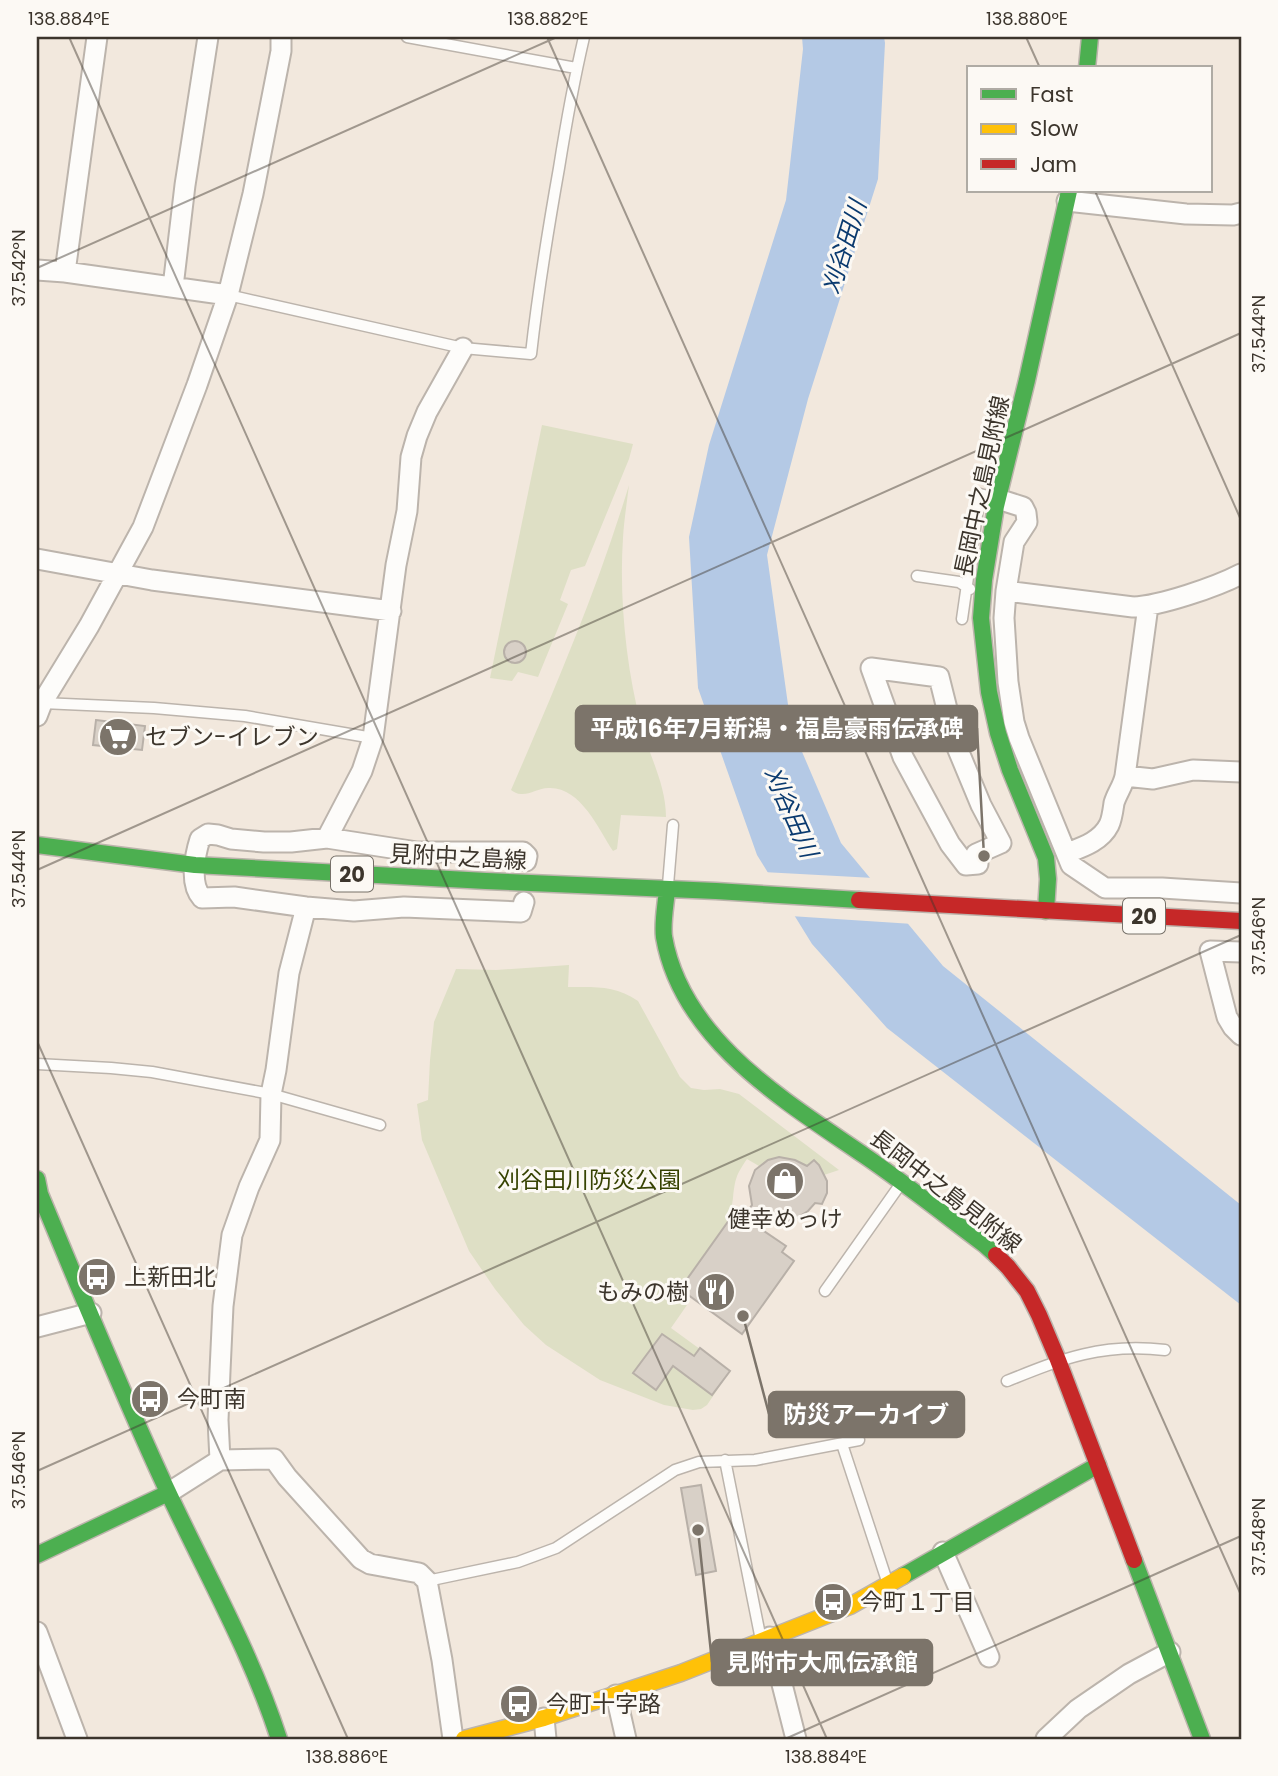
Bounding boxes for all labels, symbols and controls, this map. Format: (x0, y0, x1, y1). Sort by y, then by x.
text: 138.884°E (28, 6, 110, 31)
text: 138.882°E (507, 6, 589, 31)
text: 138.880°E (986, 6, 1068, 31)
legend (967, 66, 1212, 192)
text: Fast (1030, 80, 1073, 109)
text: Slow (1030, 114, 1078, 143)
text: Jam (1030, 150, 1077, 179)
water label: 刈谷田川 (814, 193, 875, 298)
text: 37.542°N (6, 229, 31, 307)
text: 37.544°N (1246, 295, 1271, 373)
street label: 長岡中之島見附線 (947, 393, 1017, 579)
callout: 平成16年7月新潟・福島豪雨伝承碑 (576, 706, 977, 751)
text: 平成16年7月新潟・福島豪雨伝承碑 (590, 712, 964, 745)
supermarket icon: セブン-イレブン (97, 716, 139, 758)
place label: セブン-イレブン (145, 721, 319, 753)
water label: 刈谷田川 (756, 761, 827, 865)
text: 37.544°N (6, 830, 31, 908)
street label: 見附中之島線 (388, 837, 528, 877)
road number: 20 (331, 856, 373, 892)
text: 37.546°N (1246, 897, 1271, 975)
road number: 20 (1123, 898, 1165, 934)
street label: 長岡中之島見附線 (864, 1122, 1028, 1260)
shop icon: 健幸めっけ (764, 1160, 806, 1202)
park label: 刈谷田川防災公園 (497, 1164, 681, 1196)
place label: 健幸めっけ (728, 1203, 843, 1235)
bus stop icon: 上新田北 (76, 1256, 118, 1298)
place label: 上新田北 (124, 1261, 216, 1293)
restaurant icon: もみの樹 (695, 1271, 737, 1313)
place label: もみの樹 (597, 1276, 689, 1308)
bus stop icon: 今町南 (129, 1378, 171, 1420)
place label: 今町南 (177, 1383, 246, 1415)
callout: 防災アーカイブ (769, 1392, 964, 1437)
text: 防災アーカイブ (783, 1398, 949, 1431)
text: 37.546°N (6, 1431, 31, 1509)
text: 37.548°N (1246, 1498, 1271, 1576)
bus stop icon: 今町１丁目 (812, 1581, 854, 1623)
place label: 今町１丁目 (860, 1586, 975, 1618)
callout: 見附市大凧伝承館 (712, 1640, 932, 1685)
text: 見附市大凧伝承館 (726, 1646, 918, 1679)
bus stop icon: 今町十字路 (498, 1683, 540, 1725)
place label: 今町十字路 (546, 1688, 661, 1720)
text: 138.886°E (306, 1744, 388, 1769)
text: 138.884°E (785, 1744, 867, 1769)

